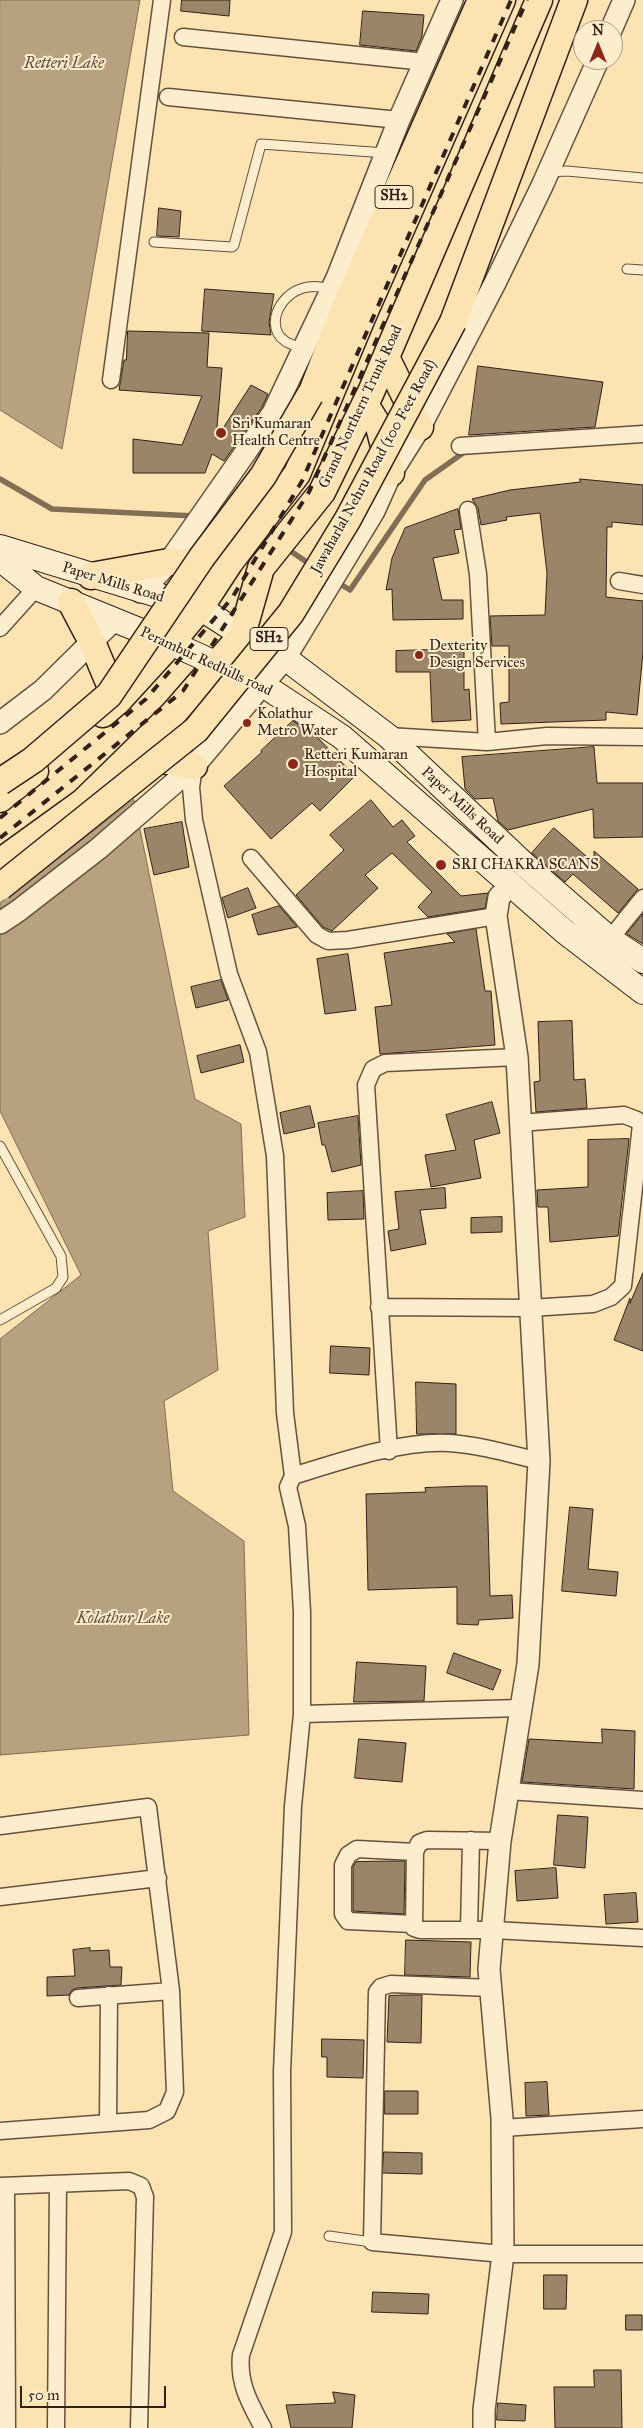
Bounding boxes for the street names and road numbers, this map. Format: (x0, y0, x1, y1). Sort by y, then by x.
road number: SH2 (375, 186, 413, 208)
street label: Grand Northern Trunk Road (315, 322, 407, 492)
street label: Jawaharlal Nehru Road (100 Feet Road) (307, 357, 441, 577)
street label: Paper Mills Road (60, 559, 166, 607)
street label: Perambur Redhills road (137, 623, 275, 701)
road number: SH2 (250, 628, 288, 650)
street label: Paper Mills Road (417, 763, 507, 849)

